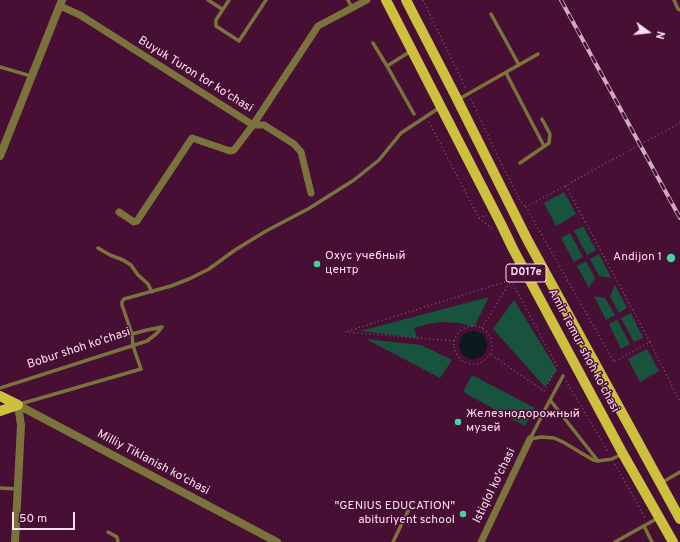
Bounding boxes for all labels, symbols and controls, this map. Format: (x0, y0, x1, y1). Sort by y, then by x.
north arrow (628, 12, 668, 52)
text: N (652, 29, 667, 41)
street label: Buyuk Turon tor ko'chasi (135, 34, 255, 116)
place label: Охус учебный центр (325, 250, 406, 278)
place label: Andijon 1 (613, 251, 662, 265)
marker: Andijon 1 (665, 252, 677, 264)
marker: Охус учебный центр (312, 259, 322, 269)
road number: D017e (506, 264, 546, 282)
street label: Amir Temur shoh ko'chasi (544, 287, 622, 415)
street label: Bobur shoh ko'chasi (26, 326, 132, 372)
place label: Железнодорожный музей (466, 408, 580, 436)
marker: Железнодорожный музей (453, 417, 463, 427)
street label: Milliy Tiklanish ko'chasi (94, 427, 212, 499)
street label: Istiqlol ko'chasi (471, 446, 519, 526)
place label: "GENIUS EDUCATION" abituriyent school (334, 500, 455, 528)
scale bar (14, 504, 77, 530)
marker: "GENIUS EDUCATION" abituriyent school (458, 509, 468, 519)
text: 50 m (19, 511, 47, 527)

